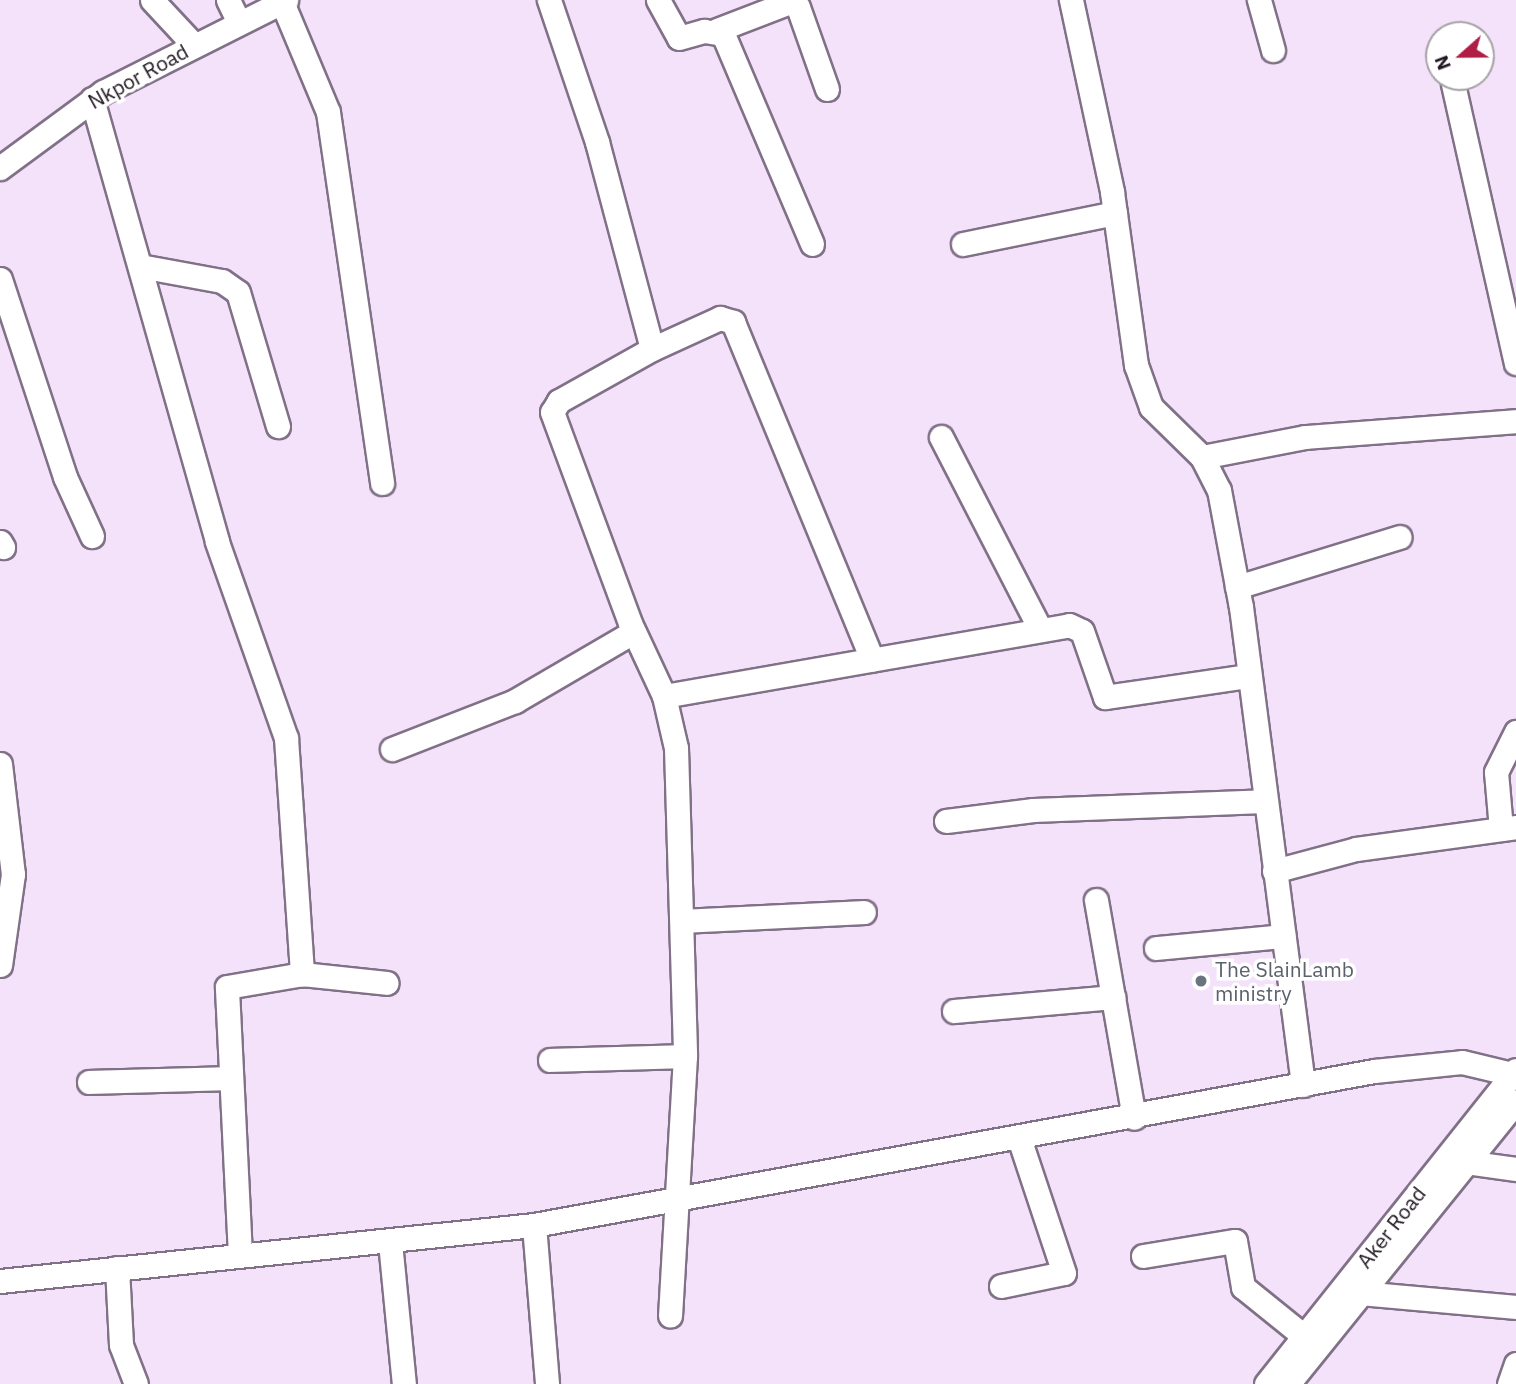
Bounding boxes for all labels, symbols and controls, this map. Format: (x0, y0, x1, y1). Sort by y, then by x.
north arrow (1425, 21, 1495, 91)
street label: Nkpor Road (83, 38, 193, 114)
text: N (1429, 52, 1456, 74)
place label: The SlainLamb ministry (1215, 956, 1354, 1006)
marker: The SlainLamb ministry (1193, 973, 1209, 989)
street label: Aker Road (1351, 1181, 1431, 1273)

